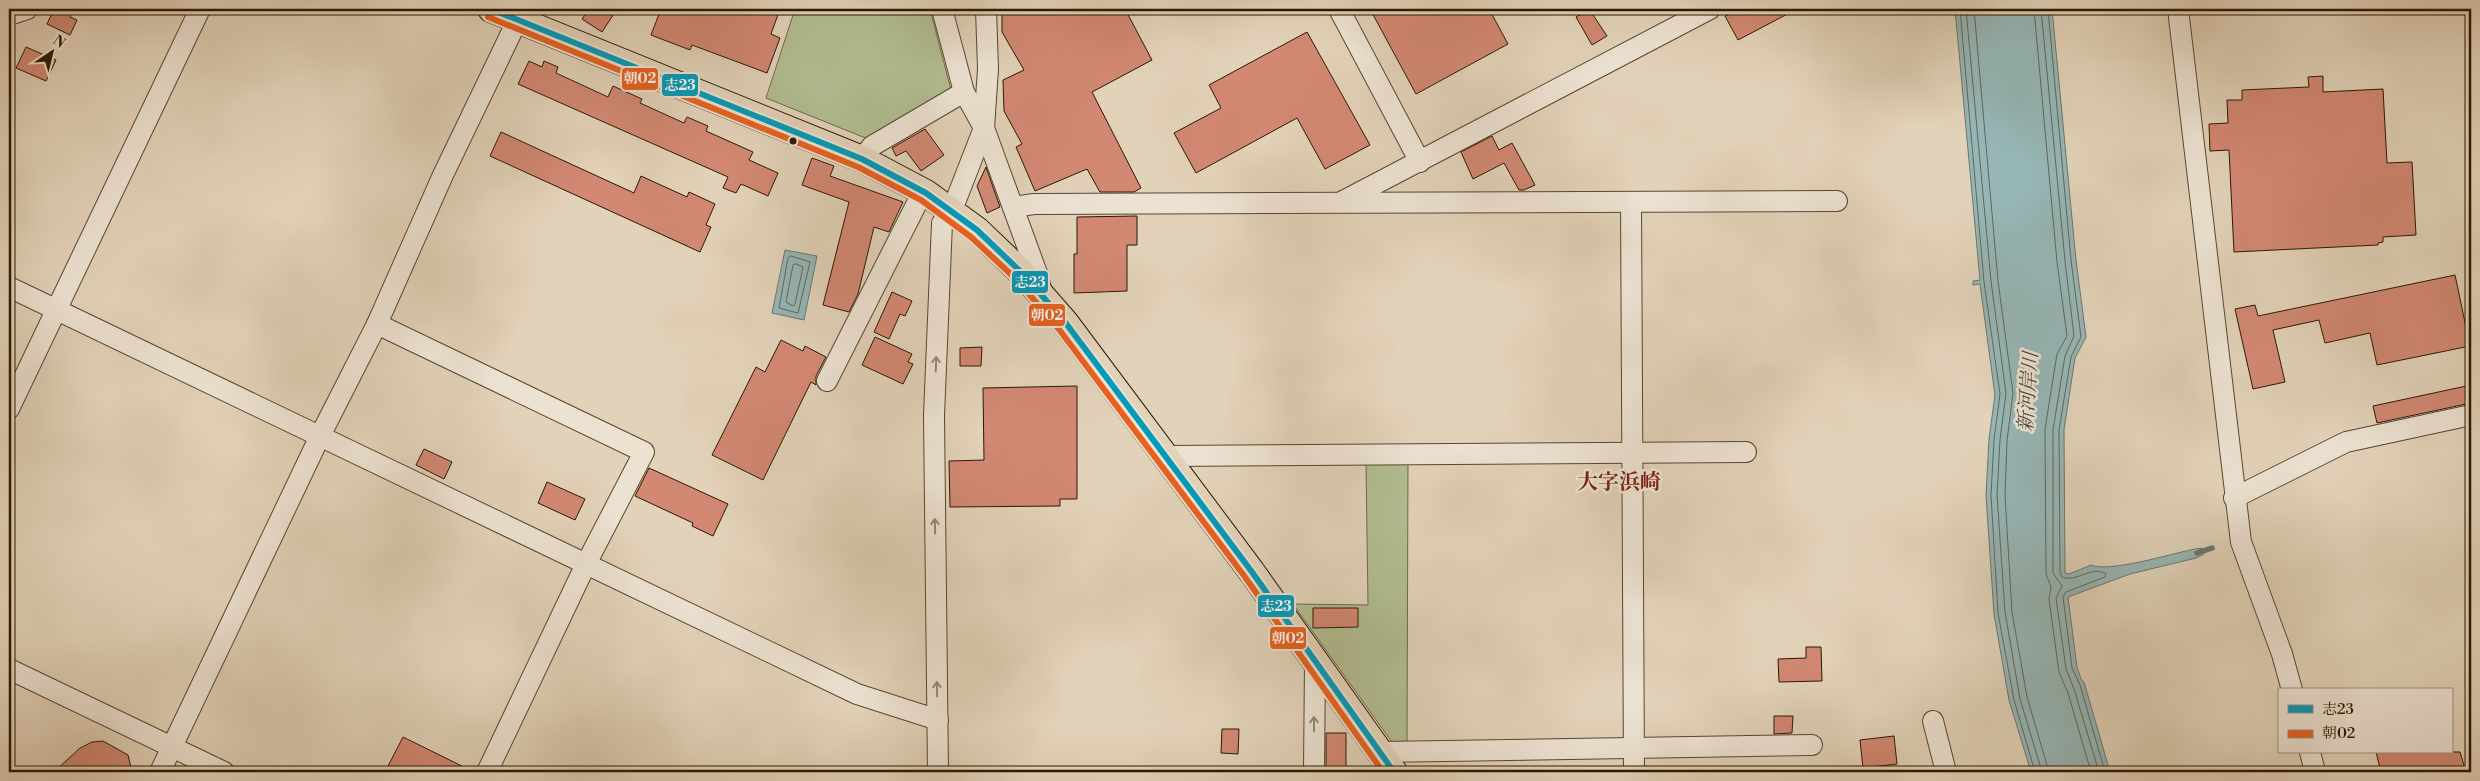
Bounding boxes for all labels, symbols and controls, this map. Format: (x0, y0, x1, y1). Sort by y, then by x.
north arrow (28, 28, 78, 78)
text: N (49, 32, 69, 53)
line badge: 朝02 (621, 67, 659, 91)
text: 朝02 (624, 70, 657, 88)
line badge: 志23 (661, 73, 699, 97)
text: 志23 (664, 77, 696, 95)
unlabelled marker (788, 136, 798, 146)
line badge: 志23 (1011, 270, 1049, 294)
text: 志23 (1014, 274, 1046, 292)
line badge: 朝02 (1028, 303, 1066, 327)
text: 朝02 (1031, 307, 1064, 325)
water label: 新河岸川 (2014, 349, 2044, 433)
one-way arrow (931, 356, 941, 372)
district label: 大字浜崎 (1577, 470, 1661, 496)
one-way arrow (931, 518, 940, 534)
line badge: 志23 (1257, 594, 1295, 618)
text: 志23 (1260, 598, 1292, 616)
line badge: 朝02 (1269, 626, 1307, 650)
text: 朝02 (1272, 630, 1305, 648)
one-way arrow (933, 681, 942, 697)
legend (2278, 688, 2452, 754)
text: 志23 (2322, 700, 2354, 719)
one-way arrow (1309, 716, 1319, 732)
text: 朝02 (2322, 724, 2355, 743)

